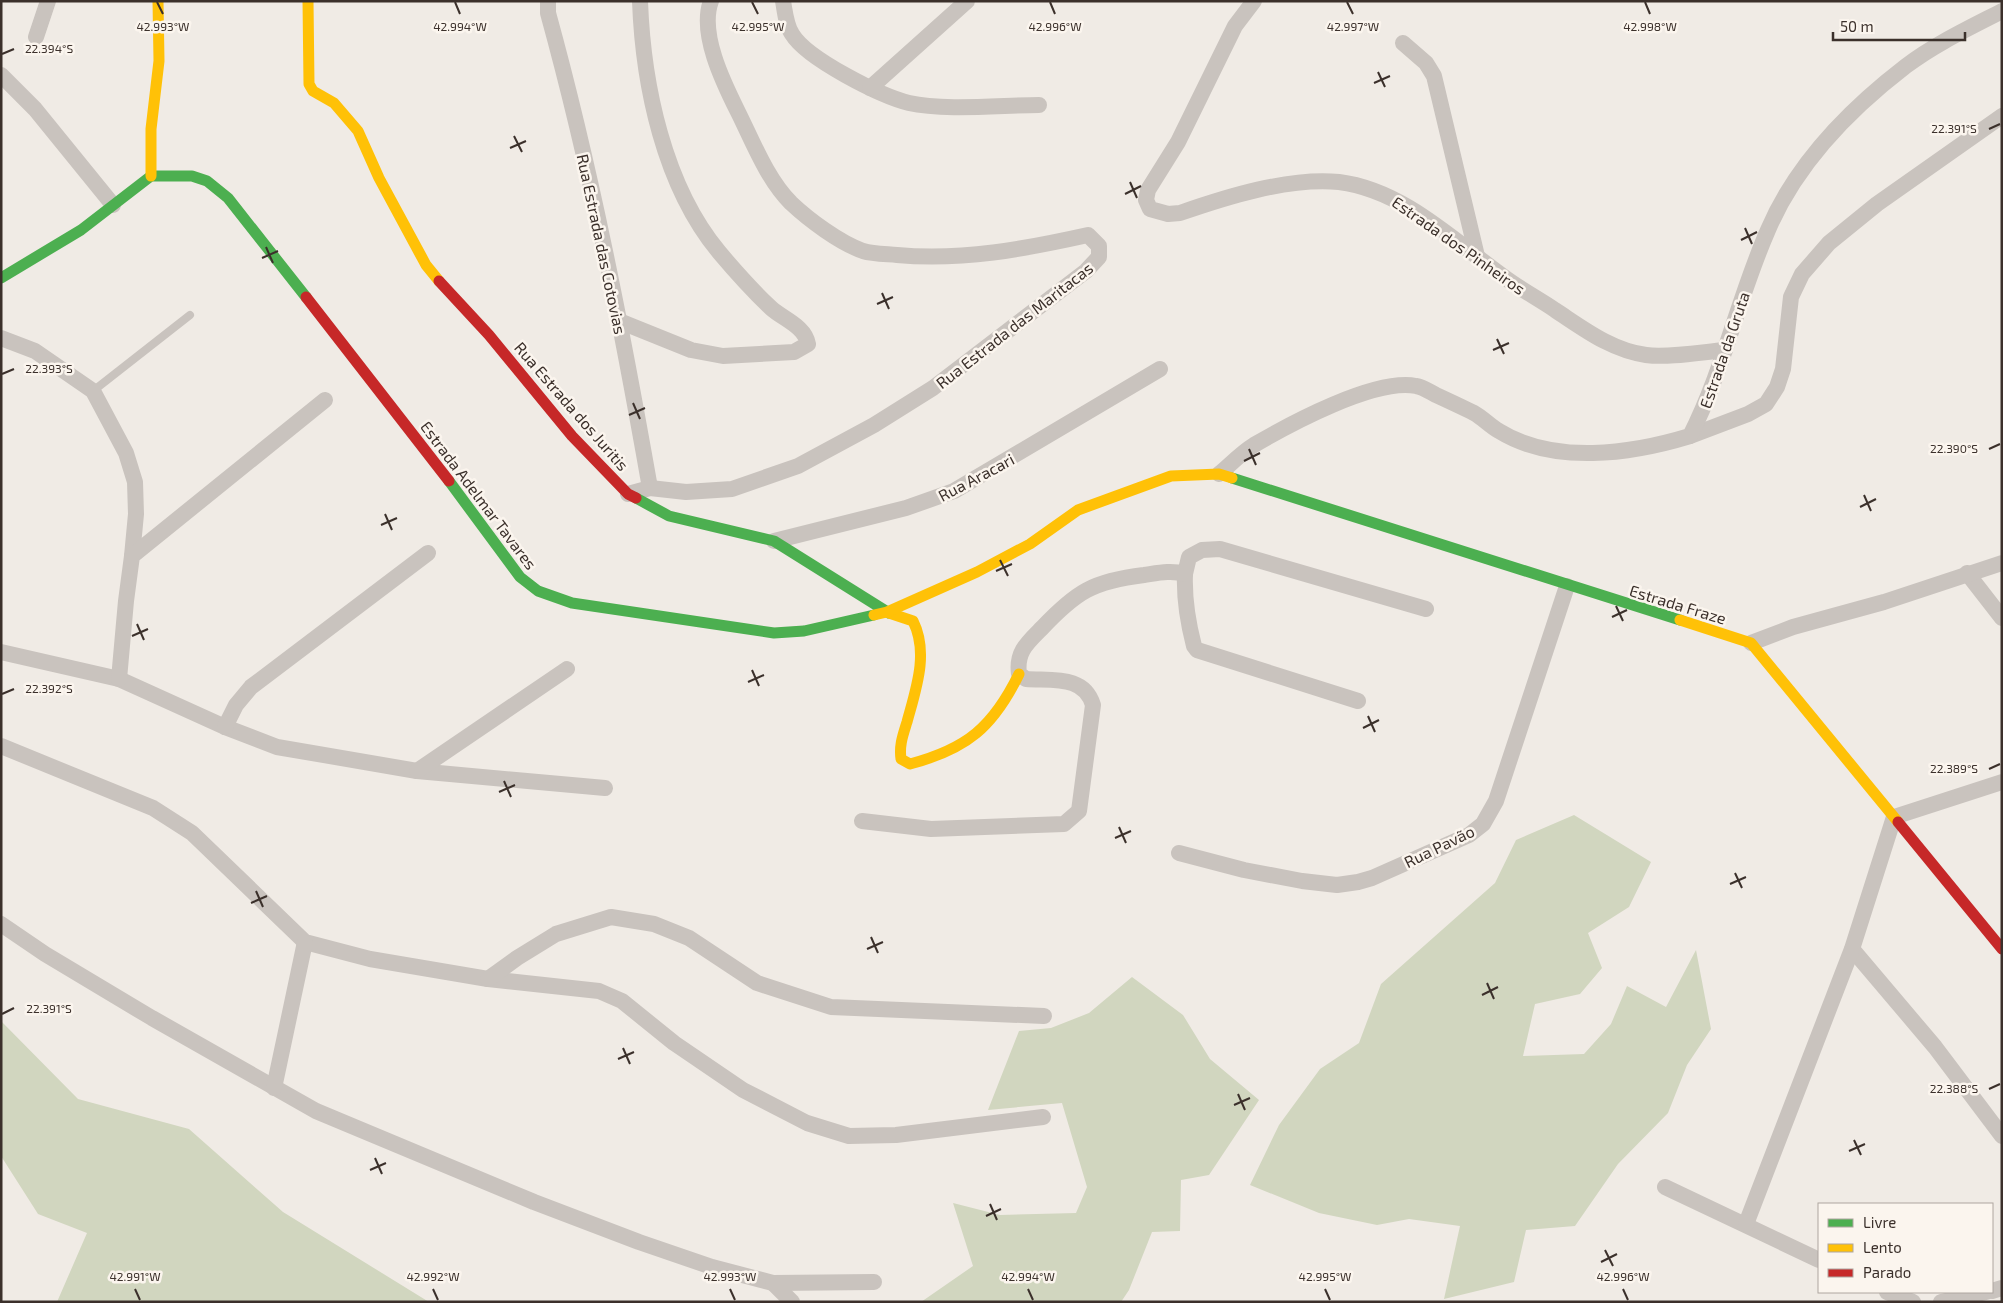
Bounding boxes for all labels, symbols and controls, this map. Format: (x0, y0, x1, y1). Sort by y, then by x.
scale bar (1833, 10, 1966, 42)
text: 50 m (1840, 17, 1874, 35)
text: 42.993°W (136, 19, 190, 33)
text: 42.994°W (433, 19, 487, 33)
text: 42.995°W (732, 19, 784, 33)
text: 42.996°W (1028, 19, 1082, 33)
text: 42.997°W (1327, 19, 1379, 33)
text: 42.998°W (1623, 19, 1677, 33)
text: 22.394°S (25, 41, 73, 55)
text: 22.391°S (1931, 121, 1977, 135)
street label: Rua Estrada das Cotovias (574, 152, 630, 336)
street label: Estrada dos Pinheiros (1389, 192, 1529, 298)
street label: Rua Estrada das Maritacas (932, 258, 1096, 392)
street label: Estrada da Gruta (1695, 289, 1753, 411)
street label: Rua Estrada dos Juritis (511, 338, 633, 474)
text: 22.393°S (25, 361, 73, 375)
street label: Estrada Adelmar Tavares (417, 417, 541, 573)
text: 22.390°S (1930, 441, 1978, 455)
street label: Rua Aracari (935, 449, 1017, 505)
street label: Estrada Fraze (1627, 580, 1729, 628)
text: 22.392°S (25, 681, 73, 695)
text: 22.389°S (1930, 761, 1978, 775)
street label: Rua Pavão (1401, 821, 1477, 871)
text: 22.391°S (26, 1001, 72, 1015)
text: 22.388°S (1930, 1081, 1979, 1095)
legend (1818, 1203, 1993, 1293)
text: Livre (1863, 1213, 1896, 1231)
text: Lento (1863, 1238, 1902, 1256)
text: Parado (1863, 1263, 1911, 1281)
text: 42.991°W (109, 1269, 161, 1283)
text: 42.992°W (406, 1269, 460, 1283)
text: 42.993°W (703, 1269, 757, 1283)
text: 42.994°W (1001, 1269, 1055, 1283)
text: 42.995°W (1299, 1269, 1351, 1283)
text: 42.996°W (1596, 1269, 1650, 1283)

